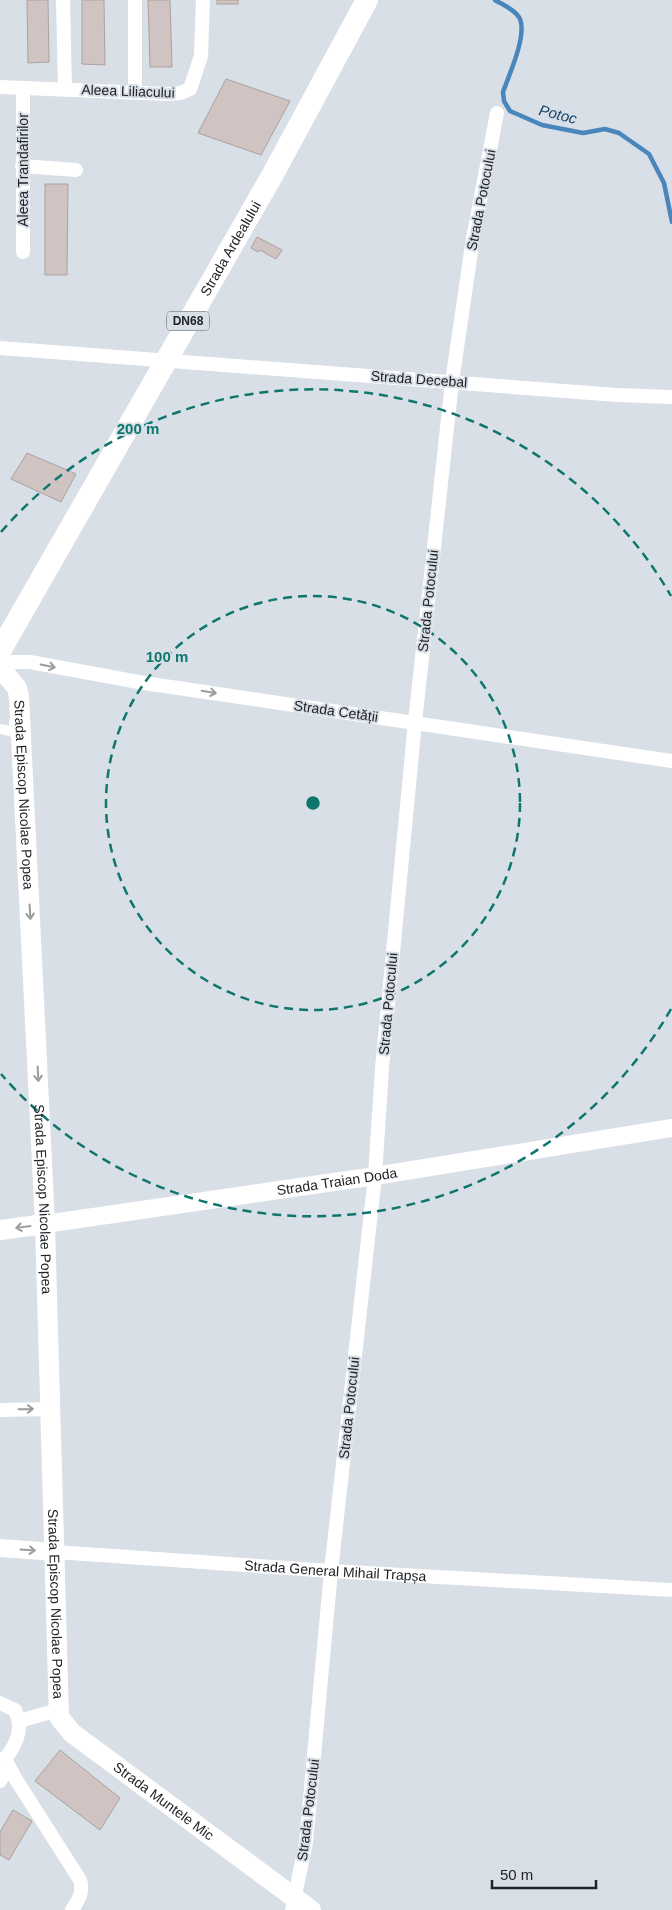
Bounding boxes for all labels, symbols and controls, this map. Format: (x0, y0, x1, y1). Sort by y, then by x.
street label: Aleea Liliacului (81, 81, 175, 101)
water label: Potoc (537, 101, 579, 127)
street label: Aleea Trandafirilor (15, 113, 31, 227)
street label: Strada Potocului (463, 148, 499, 252)
street label: Strada Ardealului (197, 198, 264, 299)
road number: DN68 (167, 312, 209, 331)
street label: Strada Decebal (370, 368, 468, 390)
text: 200 m (117, 420, 159, 437)
street label: Strada Potocului (415, 549, 441, 653)
text: 100 m (146, 648, 188, 665)
one-way arrow (40, 662, 56, 671)
one-way arrow (200, 688, 216, 698)
street label: Strada Cetății (293, 697, 379, 725)
street label: Strada Episcop Nicolae Popea (11, 699, 37, 890)
centre of rings (304, 794, 322, 812)
one-way arrow (25, 903, 34, 919)
street label: Strada Potocului (376, 952, 400, 1056)
one-way arrow (33, 1066, 42, 1082)
street label: Strada Episcop Nicolae Popea (31, 1104, 55, 1295)
street label: Strada Traian Doda (276, 1165, 399, 1198)
one-way arrow (15, 1222, 31, 1232)
street label: Strada Potocului (336, 1356, 362, 1460)
one-way arrow (17, 1404, 33, 1414)
street label: Strada Episcop Nicolae Popea (45, 1509, 66, 1699)
one-way arrow (19, 1545, 35, 1555)
street label: Strada General Mihail Trapșa (244, 1557, 427, 1584)
street label: Strada Potocului (294, 1758, 322, 1862)
street label: Strada Muntele Mic (111, 1759, 217, 1843)
scale bar (492, 1858, 596, 1890)
text: 50 m (500, 1866, 533, 1883)

